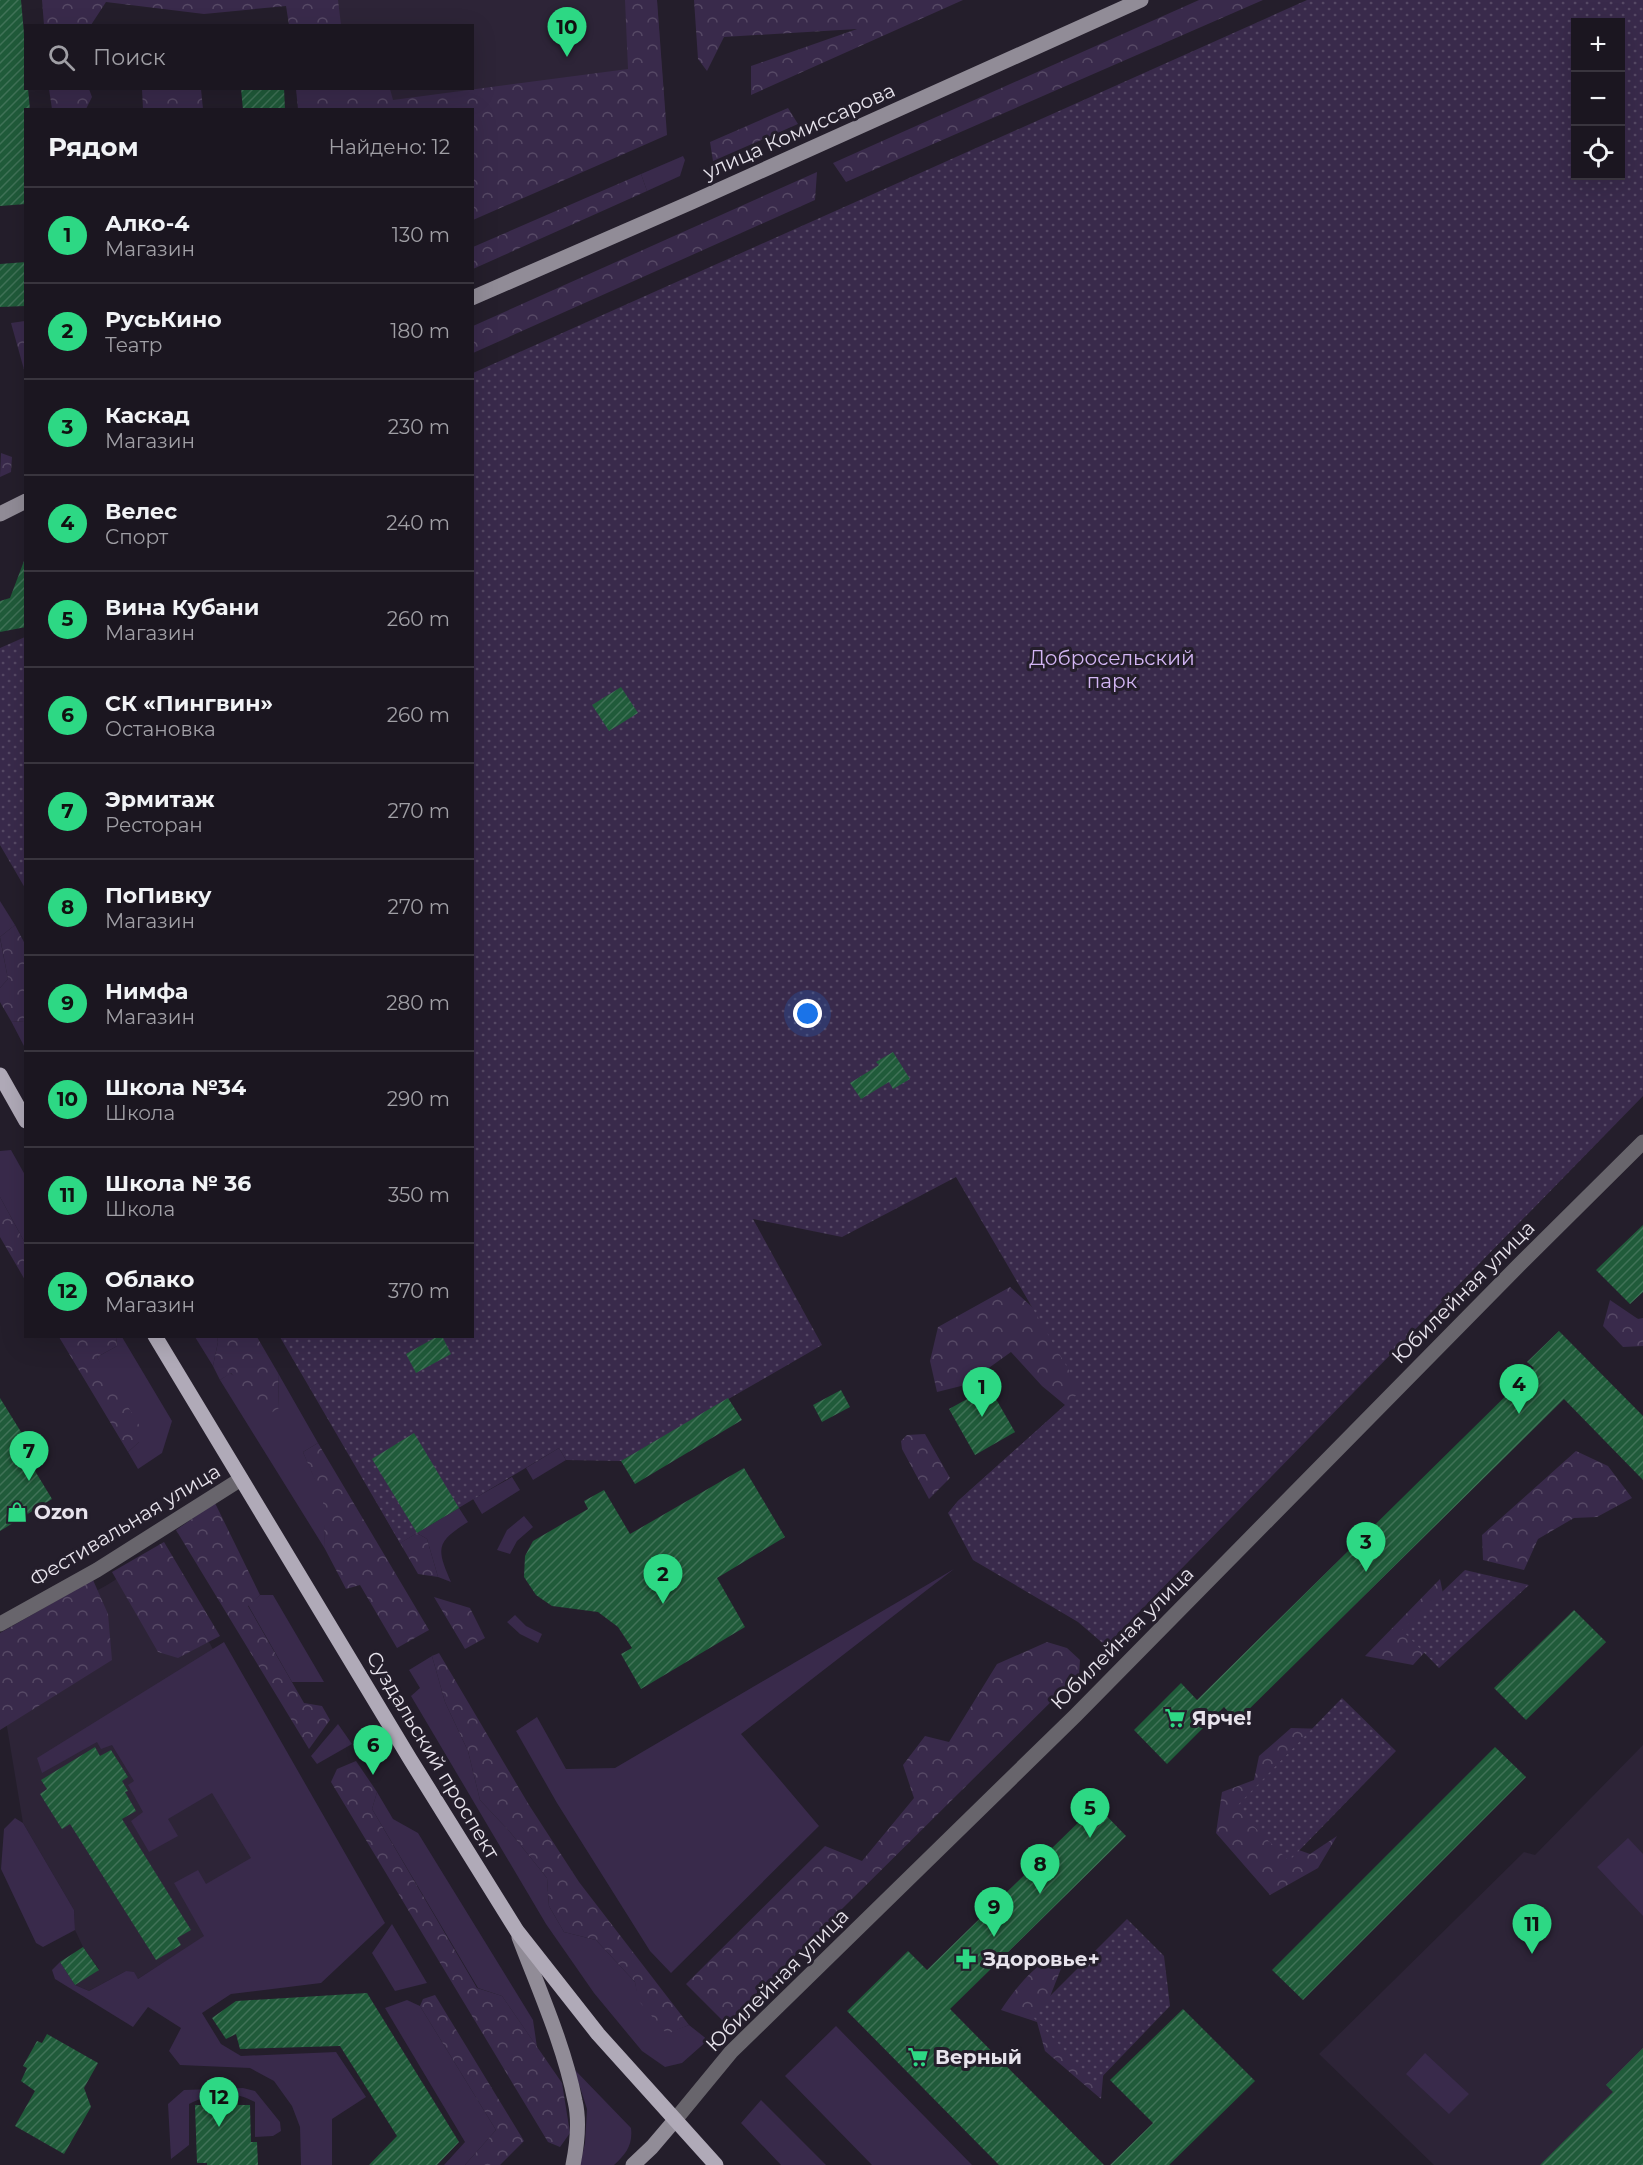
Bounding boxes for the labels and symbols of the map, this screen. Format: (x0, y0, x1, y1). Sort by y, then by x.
pin: 10 (548, 8, 586, 57)
street label: улица Комиссарова (698, 78, 899, 185)
park label: Добросельский парк (1029, 646, 1195, 693)
your location (793, 999, 822, 1028)
street label: Юбилейная улица (1386, 1215, 1540, 1369)
pin: 4 (1500, 1364, 1538, 1414)
pin: 1 (962, 1368, 1002, 1417)
pin: 7 (9, 1432, 48, 1481)
street label: Фестивальная улица (26, 1459, 224, 1591)
shop icon: Ozon (5, 1500, 29, 1524)
place label: Ozon (34, 1500, 89, 1524)
pin: 3 (1346, 1522, 1386, 1572)
pin: 2 (644, 1554, 682, 1604)
street label: Юбилейная улица (1045, 1561, 1199, 1715)
street label: Суздальский проспект (361, 1647, 505, 1864)
supermarket icon: Ярче! (1163, 1706, 1187, 1730)
place label: Ярче! (1192, 1706, 1252, 1730)
pin: 6 (354, 1726, 392, 1775)
pin: 5 (1070, 1788, 1110, 1838)
pin: 8 (1020, 1844, 1060, 1894)
pin: 9 (974, 1888, 1014, 1937)
street label: Юбилейная улица (700, 1903, 854, 2057)
pin: 11 (1512, 1904, 1552, 1954)
pharmacy icon: Здоровье+ (954, 1947, 978, 1971)
place label: Здоровье+ (982, 1947, 1100, 1971)
supermarket icon: Верный (906, 2045, 930, 2069)
place label: Верный (935, 2045, 1022, 2069)
pin: 12 (200, 2078, 238, 2127)

